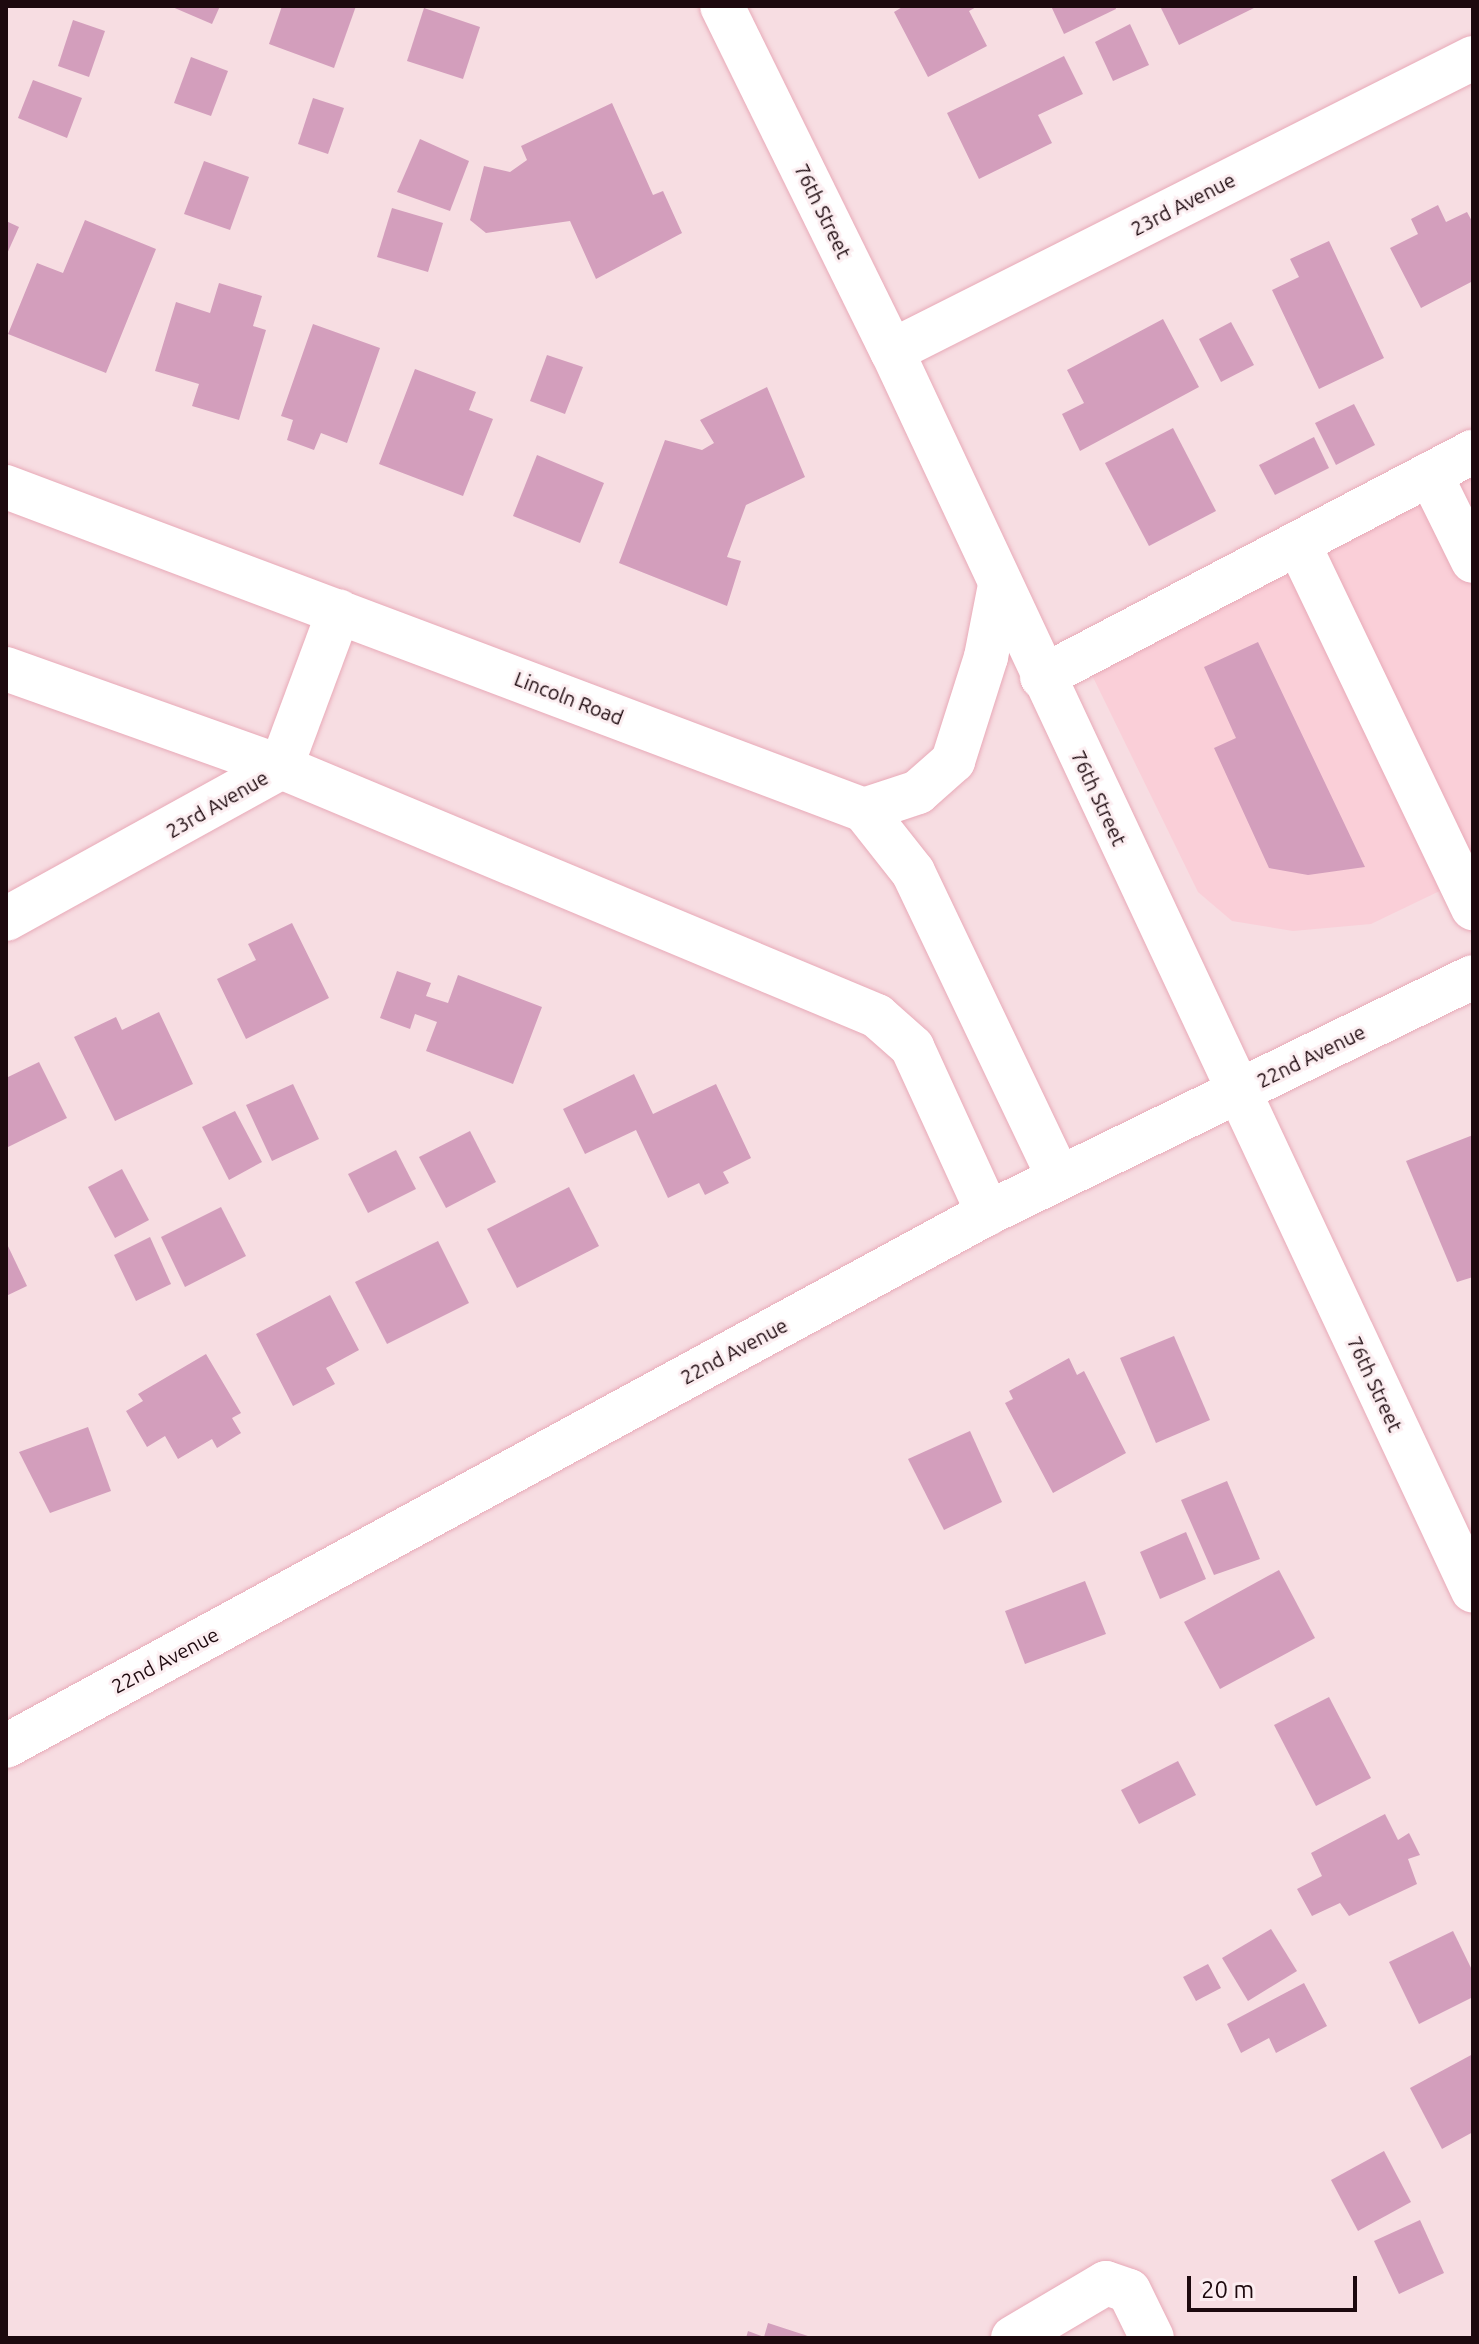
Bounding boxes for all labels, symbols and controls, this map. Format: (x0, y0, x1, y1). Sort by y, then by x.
street label: 76th Street (790, 160, 856, 262)
street label: 23rd Avenue (1127, 167, 1239, 241)
street label: Lincoln Road (511, 666, 627, 730)
street label: 76th Street (1067, 747, 1131, 849)
street label: 23rd Avenue (162, 765, 272, 843)
street label: 22nd Avenue (1253, 1019, 1369, 1093)
street label: 22nd Avenue (676, 1313, 792, 1389)
street label: 76th Street (1343, 1333, 1407, 1435)
street label: 22nd Avenue (107, 1622, 223, 1698)
scale bar (1191, 2260, 1361, 2310)
text: 20 m (1201, 2276, 1254, 2303)

